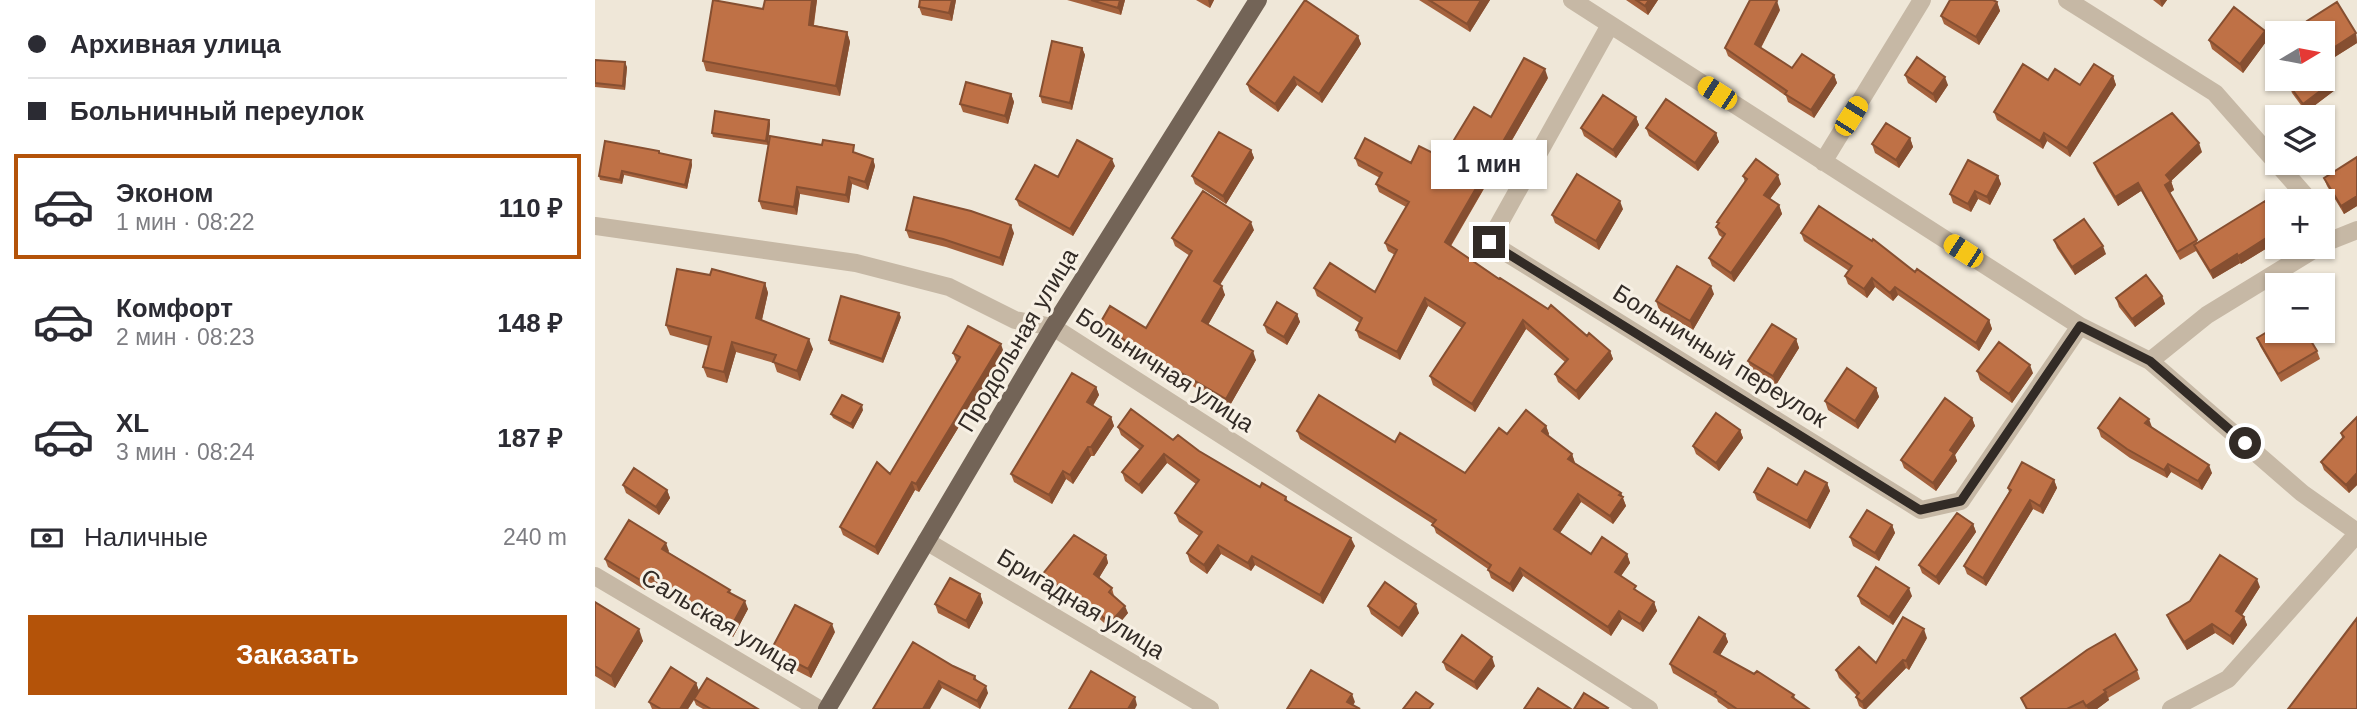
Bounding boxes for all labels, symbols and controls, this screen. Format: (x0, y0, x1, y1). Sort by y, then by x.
north arrow (2265, 21, 2335, 91)
map controls (2265, 21, 2335, 343)
text: Архивная улица (70, 29, 281, 59)
car (1694, 73, 1741, 113)
car (1831, 93, 1872, 139)
text: Больничный переулок (70, 96, 364, 126)
button: layers (2265, 105, 2335, 175)
callout: 1 мин (1431, 140, 1547, 190)
text: 1 мин (1457, 151, 1521, 177)
icon: car (32, 175, 95, 238)
text: Эконом (116, 178, 214, 208)
button: + (2265, 189, 2335, 259)
text: 110 ₽ (499, 193, 563, 223)
text: 1 мин · 08:22 (116, 209, 255, 235)
route end (1473, 226, 1505, 258)
car (1940, 231, 1987, 271)
street label: Продольная улица (952, 243, 1083, 436)
button: − (2265, 273, 2335, 343)
street label: Больничный переулок (1608, 279, 1833, 433)
icon: car (32, 290, 95, 353)
text: Комфорт (116, 293, 233, 323)
street label: Больничная улица (1071, 302, 1260, 437)
text: 148 ₽ (497, 308, 563, 338)
text: 2 мин · 08:23 (116, 324, 255, 350)
icon: car (32, 405, 95, 468)
text: XL (116, 408, 149, 438)
text: 187 ₽ (497, 423, 563, 453)
route start (2229, 427, 2261, 459)
text: 3 мин · 08:24 (116, 439, 255, 465)
icon: cash (28, 519, 66, 557)
text: Наличные (84, 522, 208, 552)
text: 240 m (503, 524, 567, 550)
street label: Бригадная улица (993, 543, 1170, 664)
street label: Сальская улица (636, 563, 805, 679)
button: Заказать (28, 615, 567, 695)

